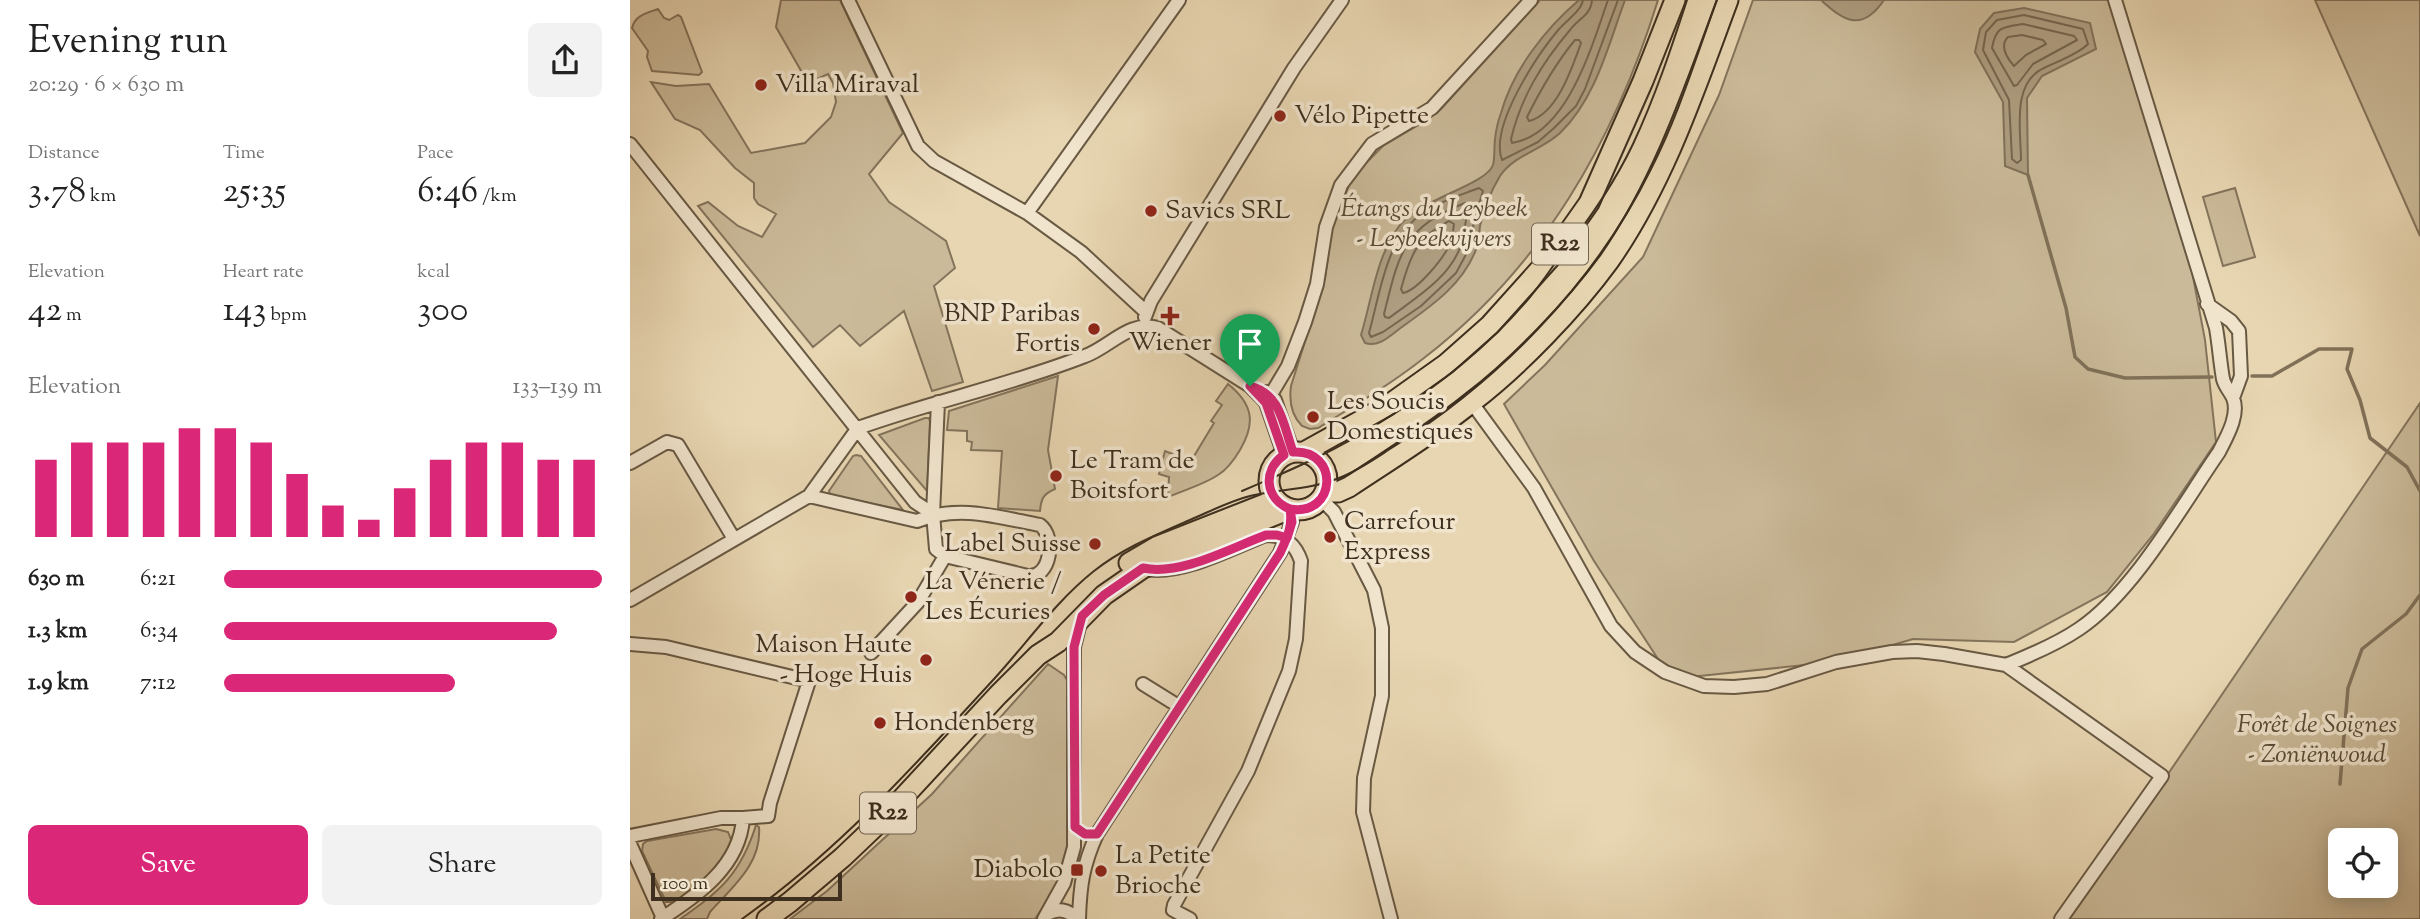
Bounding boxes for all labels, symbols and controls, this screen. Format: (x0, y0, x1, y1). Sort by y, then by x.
text: Evening run (28, 16, 228, 70)
button: share (528, 23, 602, 97)
place label: Villa Miraval (775, 67, 919, 104)
text: 20:29 · 6 × 630 m (28, 69, 184, 102)
marker: Villa Miraval (753, 77, 769, 93)
place label: Vélo Pipette (1294, 98, 1429, 135)
marker: Vélo Pipette (1272, 108, 1288, 124)
text: Distance (28, 140, 100, 167)
text: Time (223, 140, 265, 167)
text: Pace (417, 140, 454, 167)
text: 3.78 (28, 167, 86, 218)
text: 25:35 (223, 167, 286, 218)
text: 6:46 (417, 167, 478, 218)
text: km (86, 183, 116, 210)
text: /km (478, 183, 517, 210)
park label: Étangs du Leybeek - Leybeekvijvers (1340, 191, 1528, 258)
place label: Savics SRL (1165, 193, 1291, 230)
marker: Savics SRL (1143, 203, 1159, 219)
road number: R22 (1532, 224, 1588, 264)
text: Elevation (28, 259, 105, 286)
text: Heart rate (223, 259, 304, 286)
text: kcal (417, 259, 450, 286)
text: 42 (28, 286, 62, 337)
text: 143 (223, 286, 266, 337)
text: 300 (417, 286, 468, 337)
place label: BNP Paribas Fortis (944, 296, 1080, 363)
text: m (62, 302, 82, 329)
text: bpm (266, 302, 307, 329)
marker: Wiener (1162, 308, 1178, 324)
pin (1220, 314, 1280, 386)
marker: BNP Paribas Fortis (1086, 321, 1102, 337)
place label: Wiener (1128, 325, 1212, 362)
icon: arrive (1231, 325, 1269, 363)
text: Elevation (28, 371, 121, 404)
text: 133–139 m (513, 371, 602, 404)
place label: Les Soucis Domestiques (1327, 384, 1473, 451)
marker: Les Soucis Domestiques (1305, 409, 1321, 425)
place label: Le Tram de Boitsfort (1070, 443, 1195, 510)
marker: Le Tram de Boitsfort (1048, 468, 1064, 484)
place label: Carrefour Express (1344, 504, 1455, 571)
place label: Label Suisse (944, 526, 1081, 563)
marker: Carrefour Express (1322, 529, 1338, 545)
marker: Label Suisse (1087, 536, 1103, 552)
text: 630 m (28, 563, 85, 596)
text: 6:21 (140, 563, 176, 596)
place label: La Vénerie / Les Écuries (925, 564, 1062, 631)
marker: La Vénerie / Les Écuries (903, 589, 919, 605)
text: 1.3 km (28, 615, 87, 648)
text: 6:34 (140, 615, 178, 648)
place label: Maison Haute - Hoge Huis (755, 627, 912, 694)
marker: Maison Haute - Hoge Huis (918, 652, 934, 668)
text: 1.9 km (28, 667, 89, 700)
text: 7:12 (140, 667, 176, 700)
place label: Hondenberg (894, 705, 1034, 742)
park label: Forêt de Soignes - Zoniënwoud (2237, 707, 2397, 774)
marker: Hondenberg (872, 715, 888, 731)
road number: R22 (860, 792, 916, 834)
button: Save (28, 825, 308, 905)
button: Share (322, 825, 602, 905)
map controls (2328, 828, 2398, 898)
button: locate (2328, 828, 2398, 898)
place label: La Petite Brioche (1115, 838, 1211, 905)
place label: Diabolo (974, 852, 1063, 889)
marker: Diabolo (1069, 862, 1085, 878)
marker: La Petite Brioche (1093, 863, 1109, 879)
scale bar (651, 870, 842, 902)
text: 100 m (662, 871, 708, 898)

